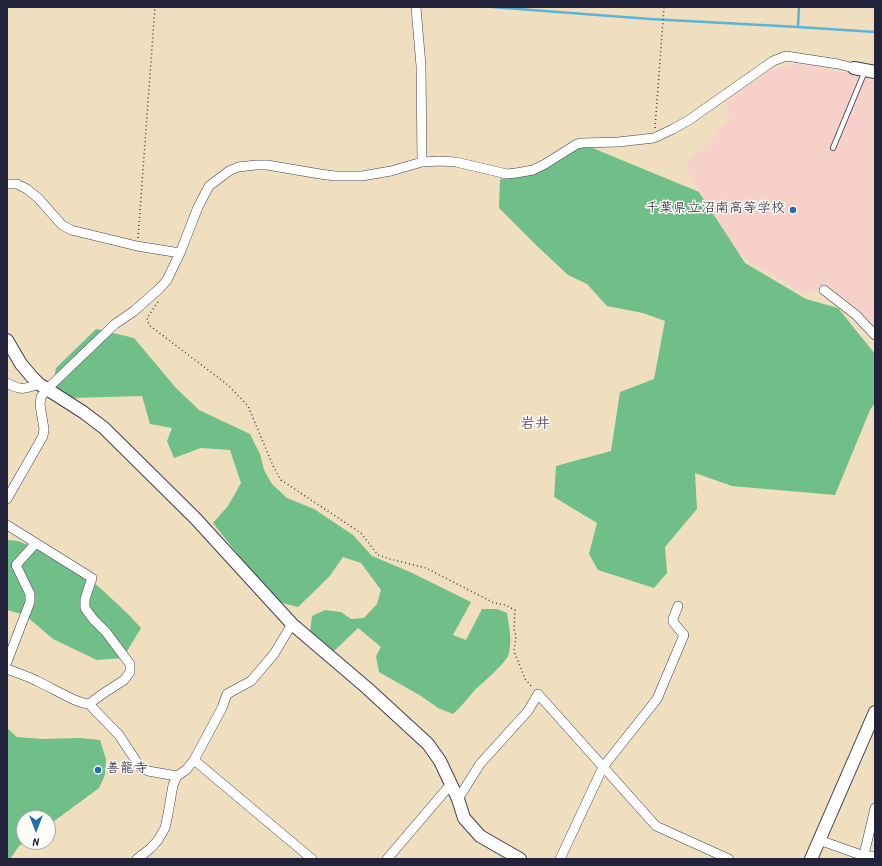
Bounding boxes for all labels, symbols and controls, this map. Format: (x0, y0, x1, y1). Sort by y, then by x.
place label: 千葉県立沼南高等学校 (645, 202, 785, 218)
marker: 千葉県立沼南高等学校 (788, 205, 798, 215)
district label: 岩井 (520, 416, 550, 434)
place label: 善龍寺 (106, 762, 148, 778)
marker: 善龍寺 (93, 765, 103, 775)
north arrow (16, 810, 56, 850)
text: N (33, 832, 39, 850)

